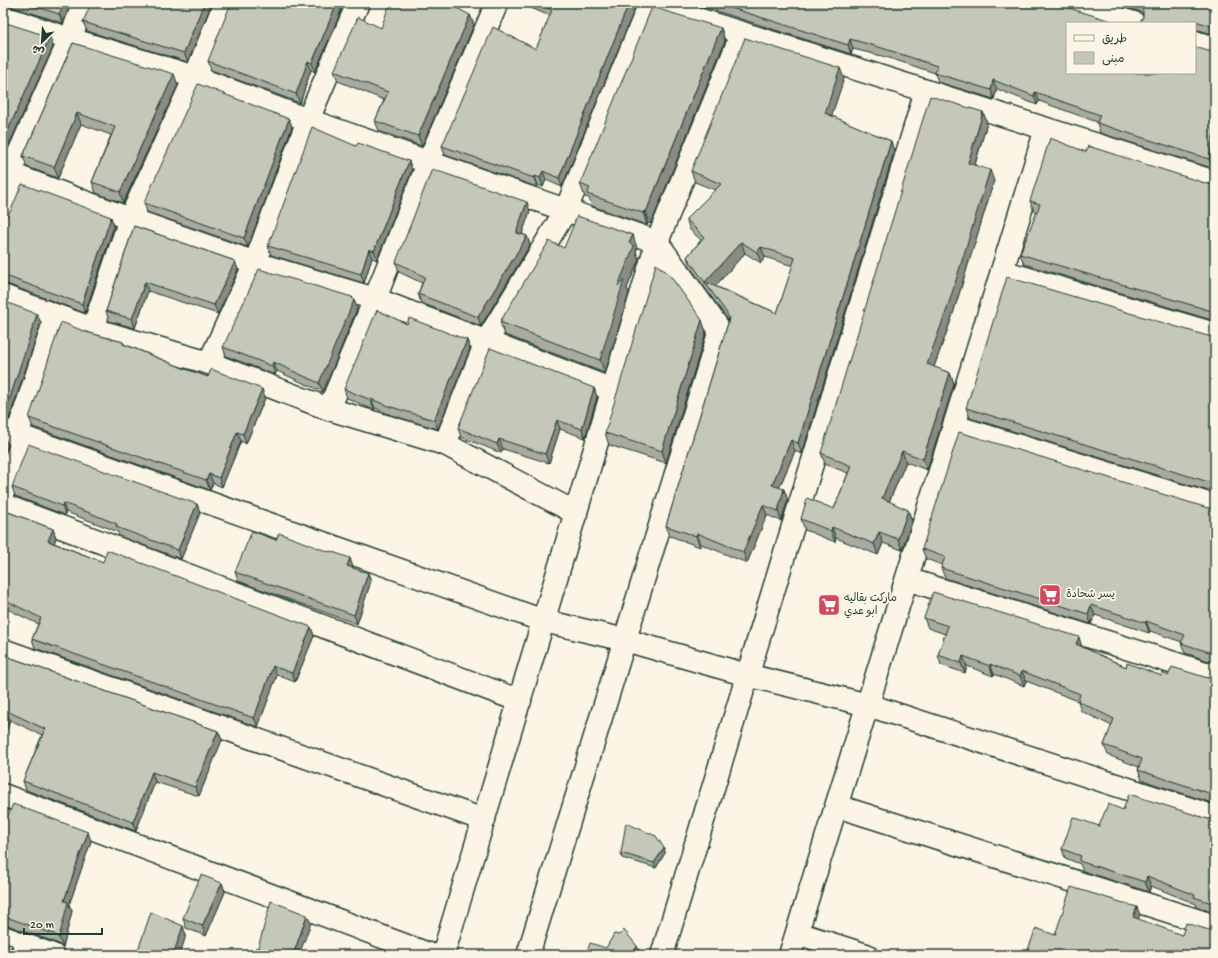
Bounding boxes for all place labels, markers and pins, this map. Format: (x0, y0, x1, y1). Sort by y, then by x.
supermarket icon: يسر شحادة (1037, 582, 1063, 608)
place label: يسر شحادة (1066, 588, 1115, 601)
supermarket icon: ماركت بقاليه ابو عدي (816, 592, 842, 618)
place label: ماركت بقاليه ابو عدي (844, 592, 897, 619)

